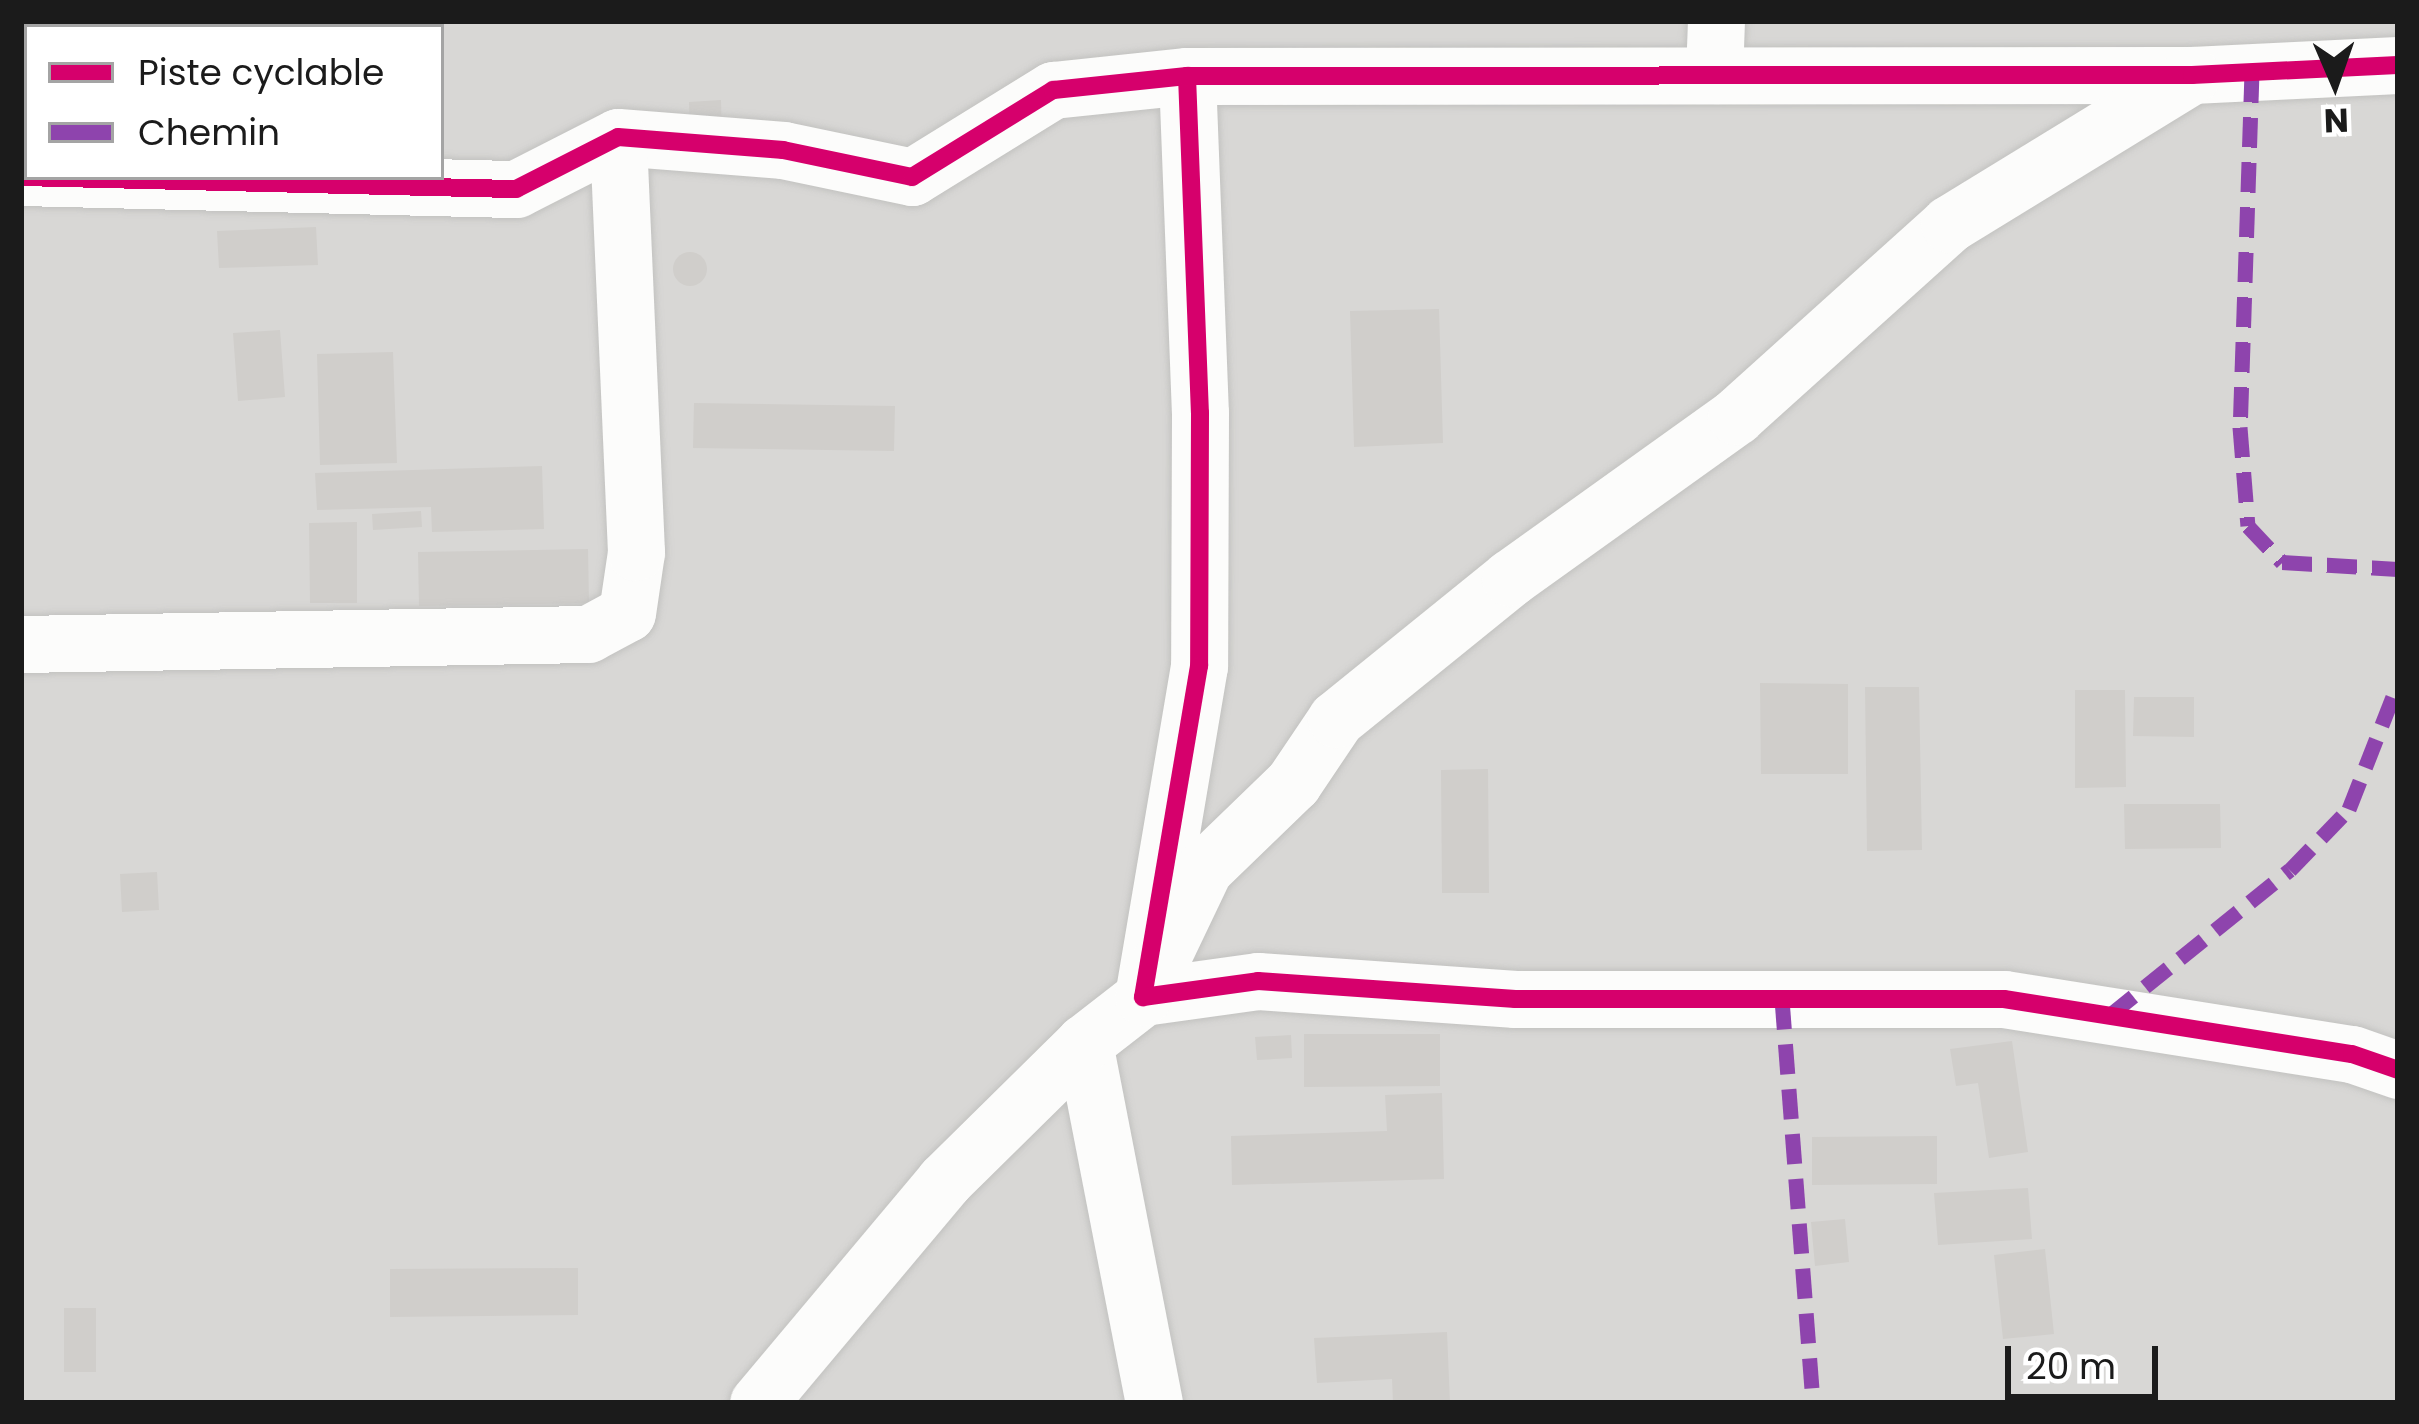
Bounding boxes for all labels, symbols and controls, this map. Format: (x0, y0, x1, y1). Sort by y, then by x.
legend (24, 24, 444, 180)
north arrow (2275, 24, 2395, 144)
text: Piste cyclable (138, 47, 384, 98)
text: N (2323, 97, 2350, 144)
text: Chemin (138, 107, 280, 158)
scale bar (2011, 1322, 2164, 1396)
text: 20 m (2026, 1341, 2116, 1392)

